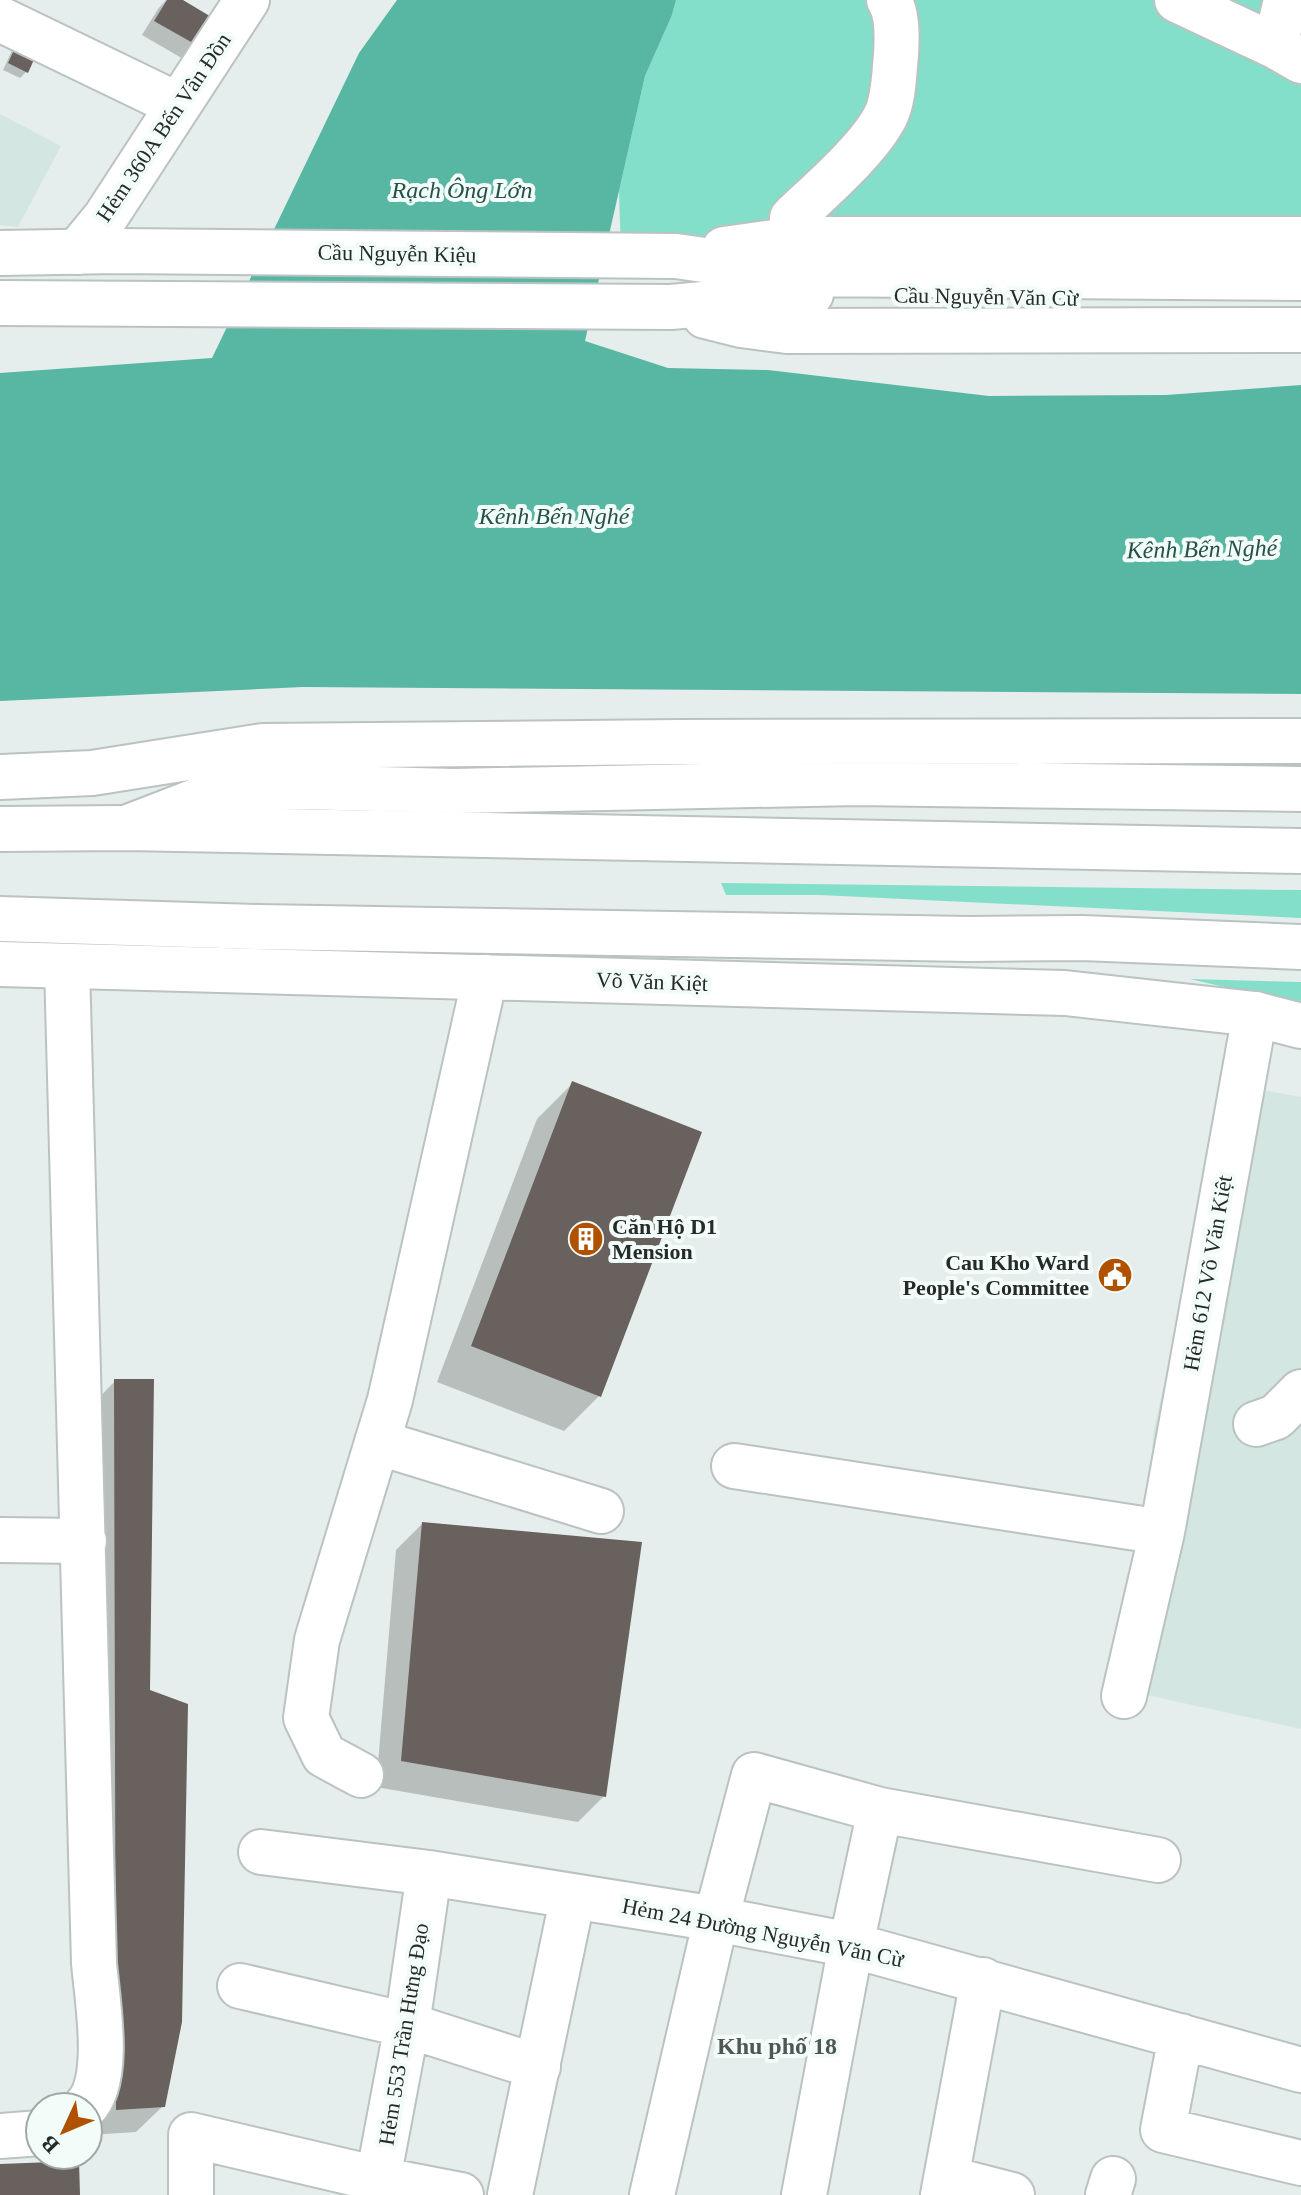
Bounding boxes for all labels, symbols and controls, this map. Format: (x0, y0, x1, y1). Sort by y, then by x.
street label: Hẻm 360A Bến Vân Đồn (91, 28, 236, 226)
water label: Rạch Ông Lớn (391, 177, 532, 203)
street label: Cầu Nguyễn Kiệu (317, 240, 477, 267)
street label: Cầu Nguyễn Văn Cừ (894, 282, 1079, 311)
water label: Kênh Bến Nghé (478, 503, 631, 529)
water label: Kênh Bến Nghé (1125, 535, 1279, 563)
street label: Võ Văn Kiệt (596, 967, 708, 996)
street label: Hẻm 612 Võ Văn Kiệt (1178, 1173, 1237, 1373)
place label: Căn Hộ D1 Mension (612, 1214, 717, 1264)
building icon: Căn Hộ D1 Mension (567, 1220, 605, 1258)
place label: Cau Kho Ward People's Committee (903, 1250, 1089, 1300)
public building icon: Cau Kho Ward People's Committee (1096, 1256, 1134, 1294)
street label: Hẻm 24 Đường Nguyễn Văn Cừ (620, 1893, 907, 1972)
street label: Hẻm 553 Trần Hưng Đạo (374, 1921, 433, 2147)
district label: Khu phố 18 (717, 2033, 837, 2059)
north arrow (24, 2091, 104, 2171)
text: B (36, 2130, 64, 2159)

